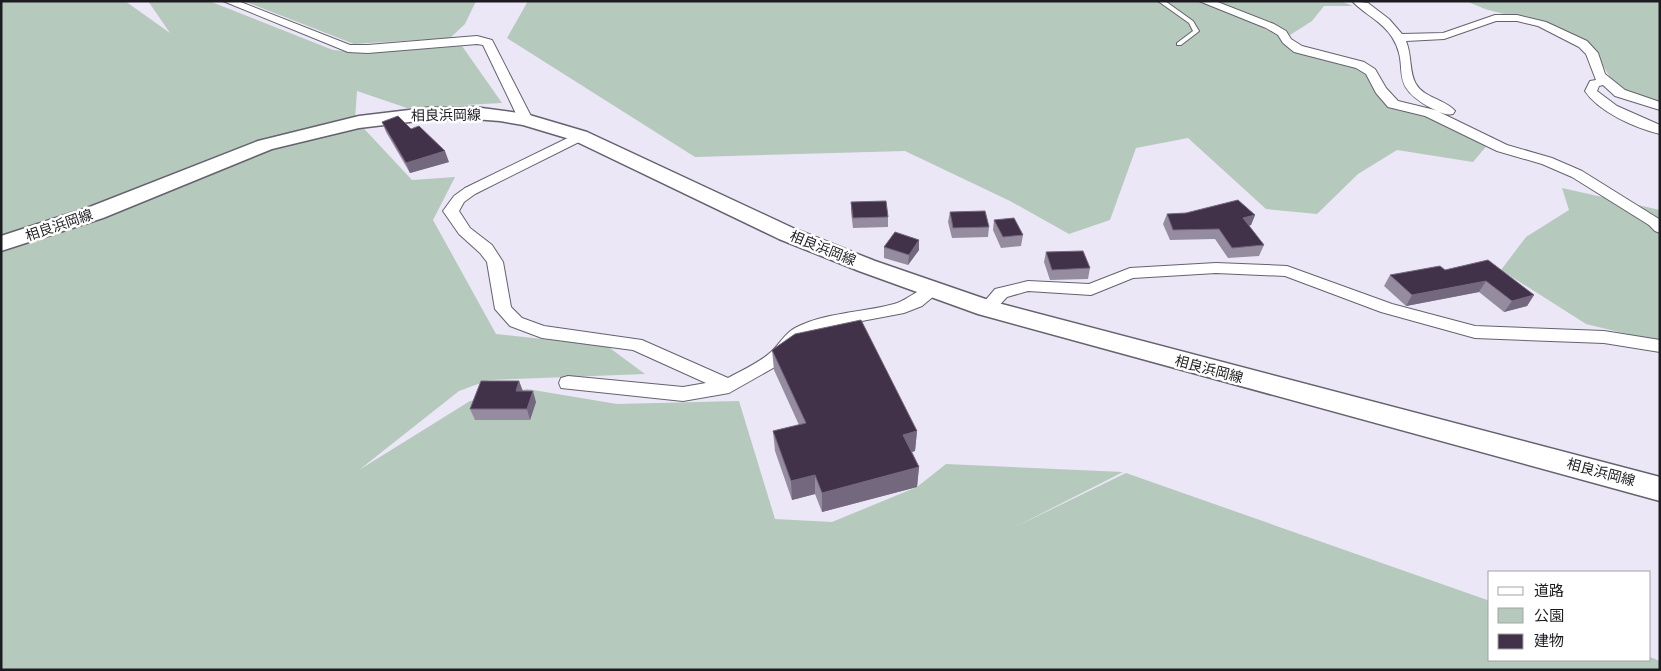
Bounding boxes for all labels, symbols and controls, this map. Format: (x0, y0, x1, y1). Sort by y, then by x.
street label: 相良浜岡線 (411, 106, 481, 124)
street label: 相良浜岡線 (23, 206, 95, 244)
street label: 相良浜岡線 (788, 227, 858, 269)
street label: 相良浜岡線 (1173, 352, 1245, 386)
street label: 相良浜岡線 (1565, 455, 1637, 489)
legend (1488, 571, 1651, 661)
text: 道路 (1534, 582, 1564, 600)
text: 公園 (1534, 607, 1564, 625)
text: 建物 (1534, 632, 1564, 650)

